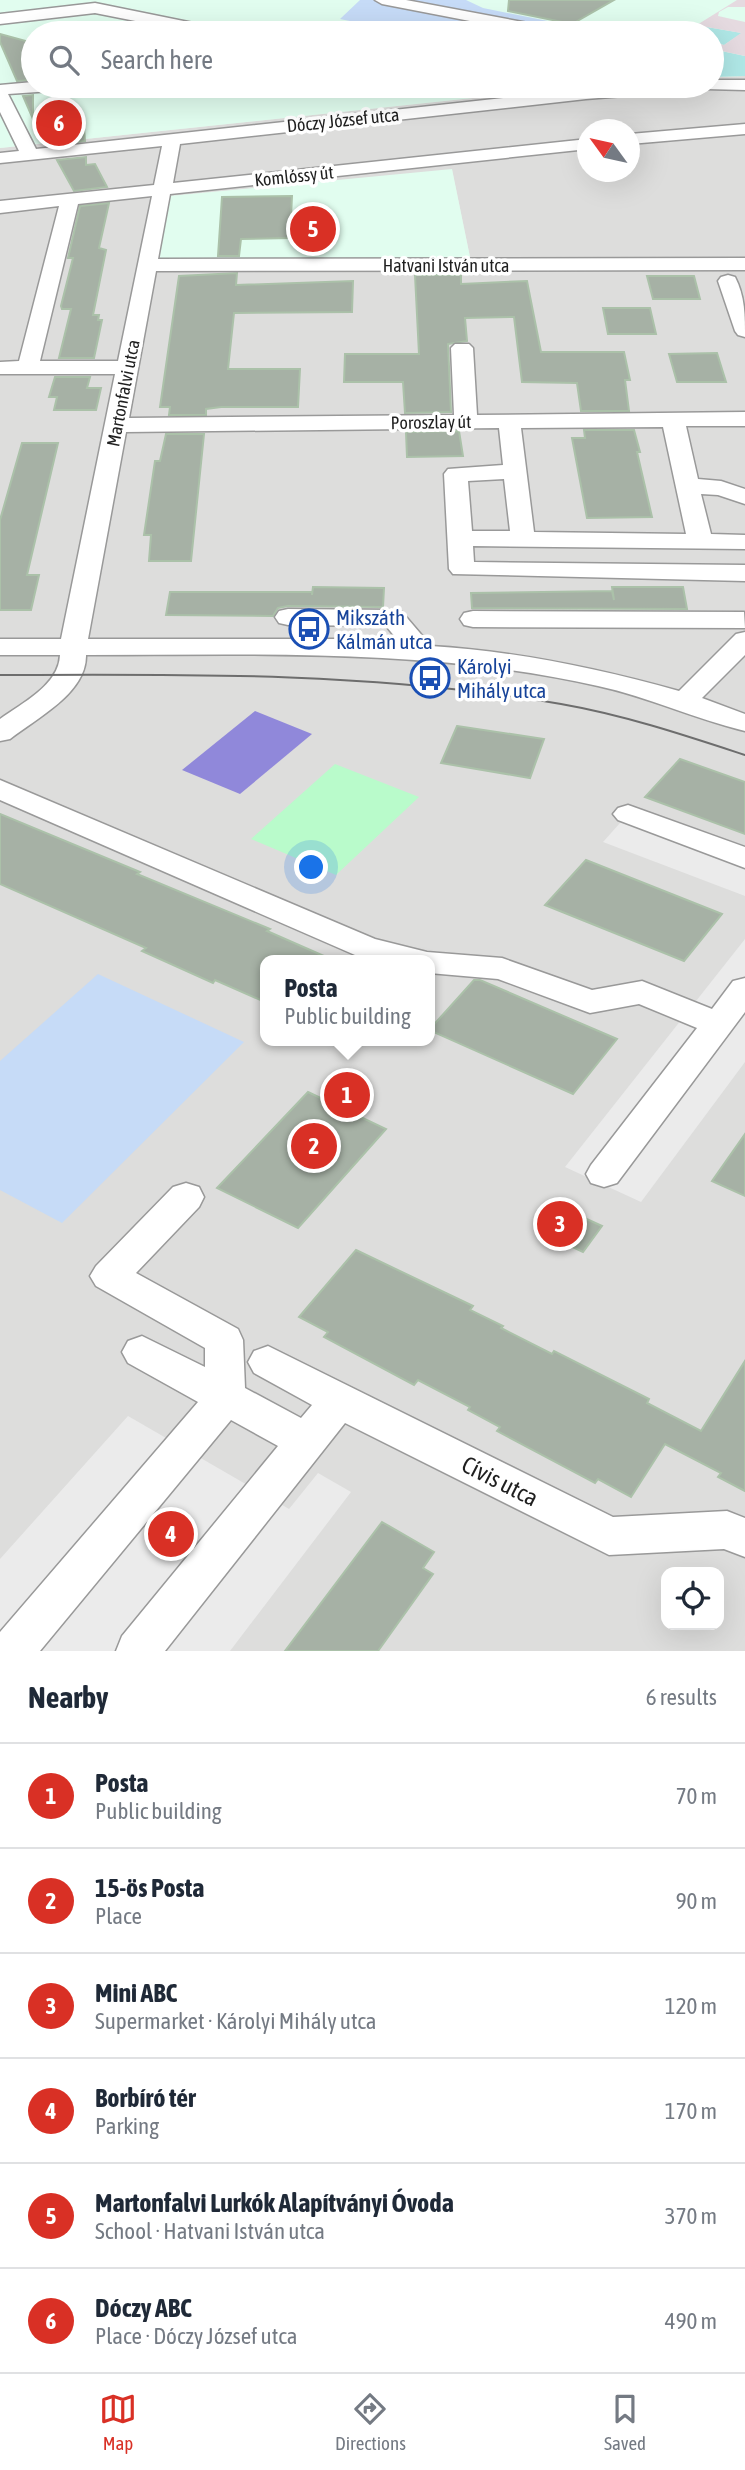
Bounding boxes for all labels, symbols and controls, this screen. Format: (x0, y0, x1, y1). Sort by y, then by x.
search box (21, 21, 724, 98)
icon: search (45, 41, 83, 79)
text: Search here (101, 45, 213, 75)
pin: 6 (36, 97, 82, 149)
street label: Dóczy József utca (286, 104, 400, 136)
north arrow (577, 119, 640, 182)
street label: Komlóssy út (253, 161, 335, 191)
pin: 5 (290, 203, 336, 255)
street label: Hatvani István utca (383, 255, 509, 276)
street label: Martonfalvi utca (102, 338, 144, 448)
street label: Poroszlay út (391, 411, 471, 433)
place label: Mikszáth Kálmán utca (336, 605, 433, 653)
bus stop icon: Mikszáth Kálmán utca (288, 608, 330, 650)
place label: Károlyi Mihály utca (457, 654, 546, 702)
bus stop icon: Károlyi Mihály utca (409, 657, 451, 699)
your location (294, 850, 328, 884)
popup (260, 955, 435, 1046)
text: Posta (284, 973, 338, 1003)
text: Public building (284, 1003, 411, 1029)
pin: 1 (324, 1069, 370, 1121)
pin: 2 (291, 1120, 337, 1172)
pin: 3 (537, 1198, 583, 1250)
street label: Cívis utca (457, 1450, 543, 1512)
pin: 4 (148, 1508, 194, 1560)
map controls (661, 1567, 724, 1630)
button: locate (661, 1567, 724, 1630)
text: Nearby (28, 1680, 108, 1714)
text: 6 results (646, 1684, 717, 1710)
text: Posta (95, 1768, 148, 1798)
text: 1 (46, 1783, 56, 1809)
text: 70 m (676, 1783, 717, 1809)
text: Public building (95, 1798, 222, 1824)
text: 15-ös Posta (95, 1873, 204, 1903)
text: 2 (46, 1888, 56, 1914)
text: 90 m (676, 1888, 717, 1914)
text: Place (95, 1903, 142, 1929)
text: Mini ABC (95, 1978, 177, 2008)
text: 3 (46, 1993, 56, 2019)
text: 120 m (665, 1993, 717, 2019)
text: Supermarket · Károlyi Mihály utca (95, 2008, 377, 2034)
text: Borbíró tér (95, 2083, 196, 2113)
text: 4 (46, 2098, 56, 2124)
text: 170 m (665, 2098, 717, 2124)
text: Parking (95, 2113, 159, 2139)
text: Martonfalvi Lurkók Alapítványi Óvoda (95, 2188, 454, 2218)
text: 5 (46, 2203, 56, 2229)
text: 370 m (665, 2203, 717, 2229)
text: School · Hatvani István utca (95, 2218, 325, 2244)
text: Dóczy ABC (95, 2293, 192, 2323)
text: 6 (46, 2308, 56, 2334)
text: 490 m (665, 2308, 717, 2334)
text: Place · Dóczy József utca (95, 2323, 297, 2349)
tab: Map (99, 2390, 137, 2454)
tab: Directions (335, 2390, 406, 2454)
tab: Saved (604, 2390, 646, 2454)

